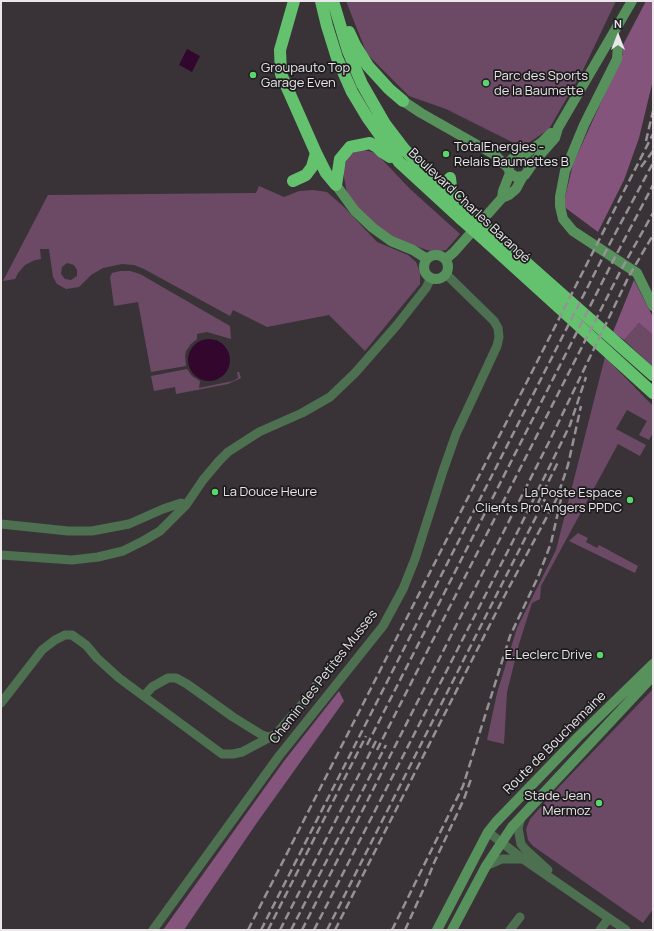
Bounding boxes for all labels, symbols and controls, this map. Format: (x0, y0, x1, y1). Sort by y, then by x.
north arrow (598, 16, 638, 56)
text: N (614, 16, 622, 31)
place label: Groupauto Top Garage Even (261, 60, 350, 91)
place label: Parc des Sports de la Baumette (494, 68, 588, 99)
marker: Groupauto Top Garage Even (248, 70, 258, 80)
marker: Parc des Sports de la Baumette (481, 78, 491, 88)
place label: TotalEnergies - Relais Baumettes B (454, 139, 569, 170)
street label: Boulevard Charles Barangé (405, 145, 533, 267)
marker: TotalEnergies - Relais Baumettes B (441, 149, 451, 159)
place label: La Douce Heure (223, 484, 317, 500)
place label: La Poste Espace Clients Pro Angers PPDC (475, 485, 622, 516)
marker: La Douce Heure (210, 487, 220, 497)
marker: La Poste Espace Clients Pro Angers PPDC (625, 495, 635, 505)
street label: Chemin des Petites Musses (267, 607, 381, 747)
place label: E.Leclerc Drive (505, 647, 592, 663)
marker: E.Leclerc Drive (595, 650, 605, 660)
street label: Route de Bouchemaine (500, 688, 610, 798)
place label: Stade Jean Mermoz (524, 788, 591, 819)
marker: Stade Jean Mermoz (594, 798, 604, 808)

